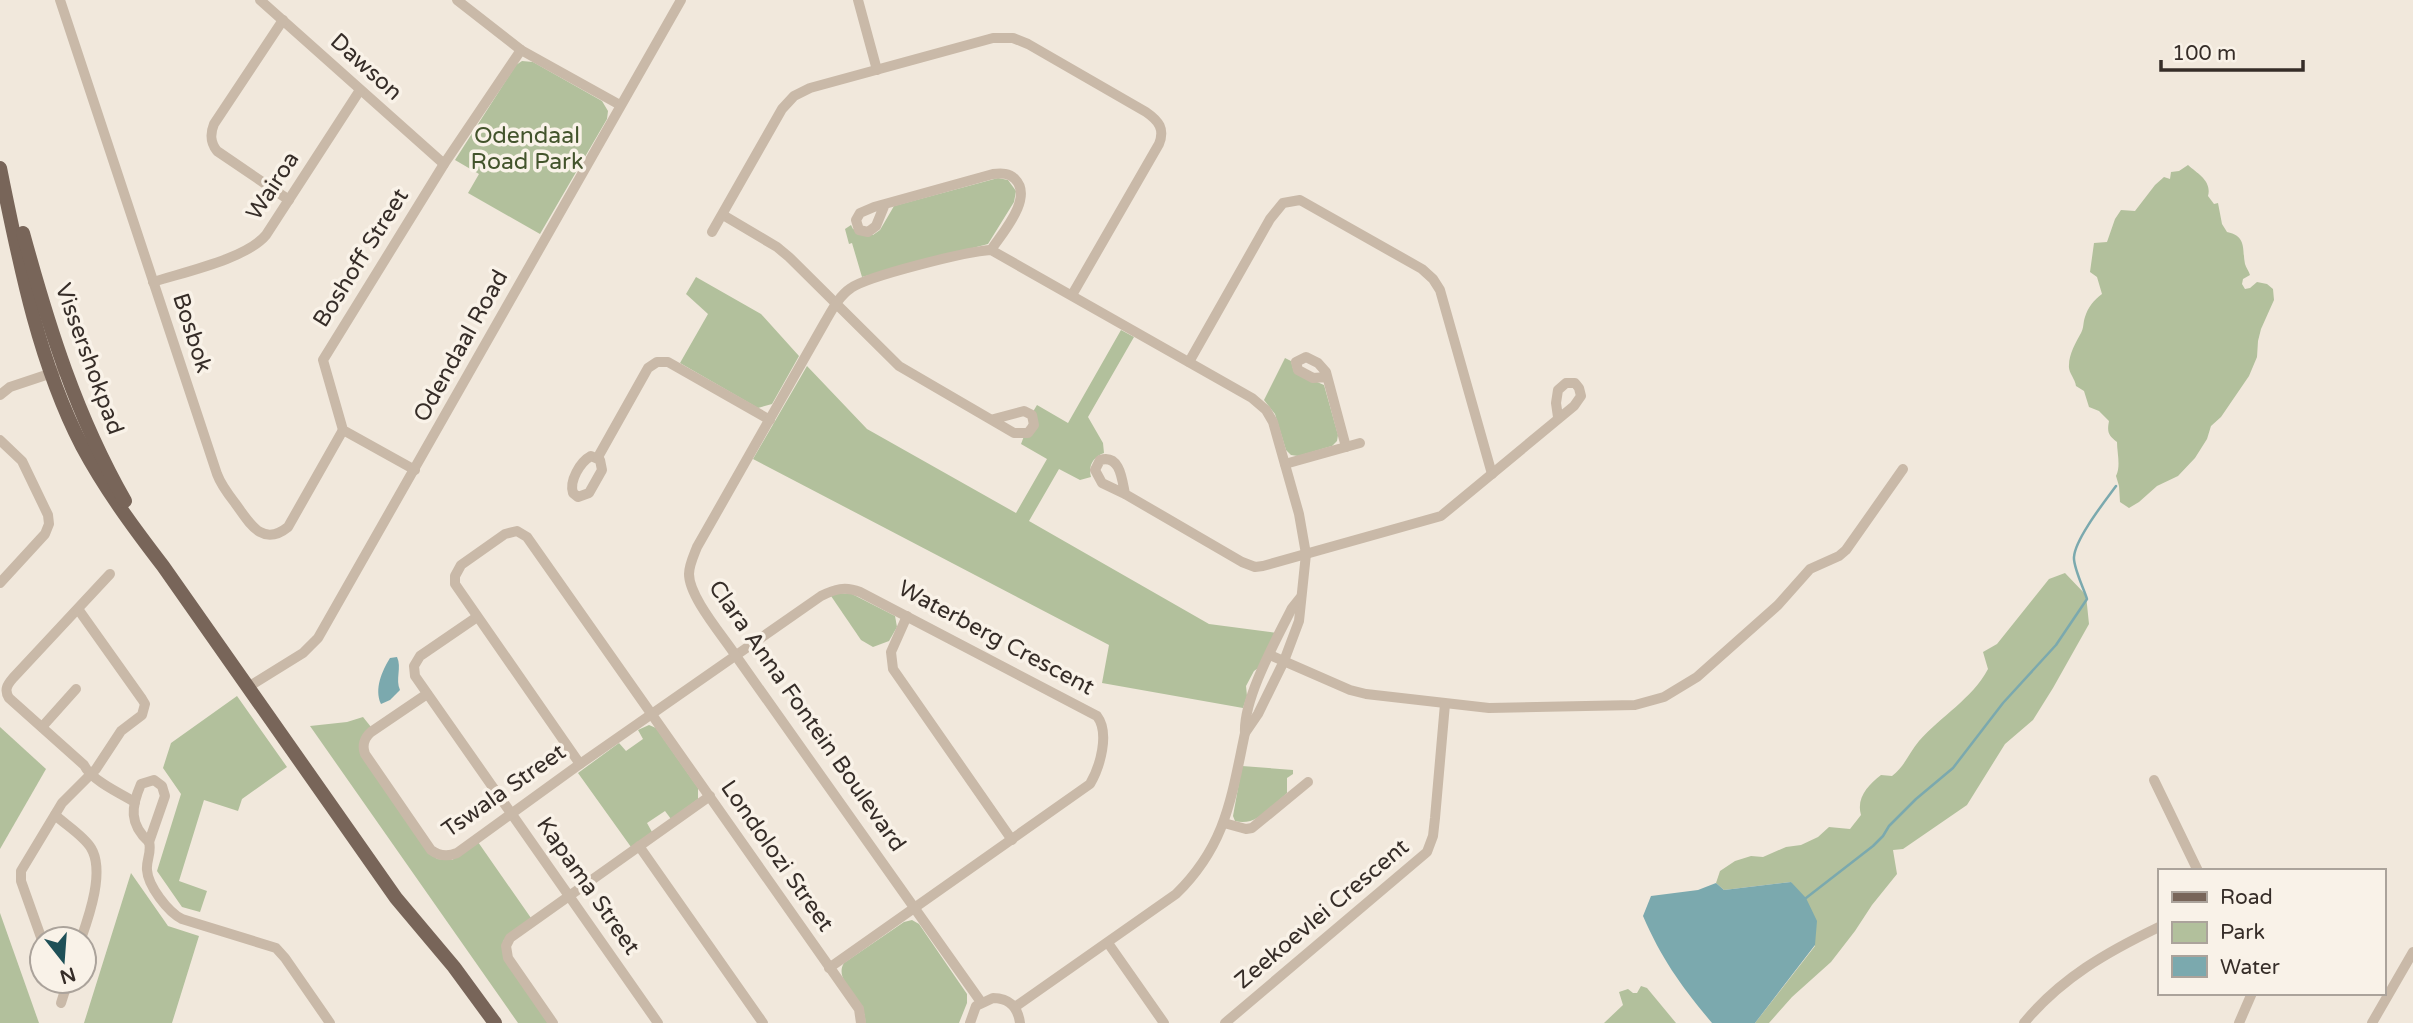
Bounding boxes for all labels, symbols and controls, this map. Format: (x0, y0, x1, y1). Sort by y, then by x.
street label: Dawson (324, 27, 408, 107)
scale bar (2161, 28, 2303, 72)
text: 100 m (2172, 41, 2236, 66)
park label: Odendaal Road Park (471, 122, 583, 176)
street label: Wairoa (240, 146, 306, 226)
street label: Boshoff Street (307, 183, 415, 333)
street label: Odendaal Road (408, 265, 514, 427)
street label: Vissershokpad (49, 280, 129, 438)
street label: Bosbok (166, 290, 218, 376)
street label: Waterberg Crescent (893, 574, 1099, 702)
street label: Clara Anna Fontein Boulevard (702, 575, 912, 857)
street label: Tswala Street (437, 738, 571, 844)
street label: Londolozi Street (714, 775, 840, 937)
street label: Kapama Street (530, 812, 646, 960)
street label: Zeekoevlei Crescent (1229, 833, 1415, 995)
legend (2158, 869, 2385, 995)
text: Road (2220, 885, 2273, 910)
text: Park (2220, 920, 2265, 945)
north arrow (28, 925, 98, 995)
text: Water (2220, 955, 2280, 980)
text: N (57, 963, 78, 988)

